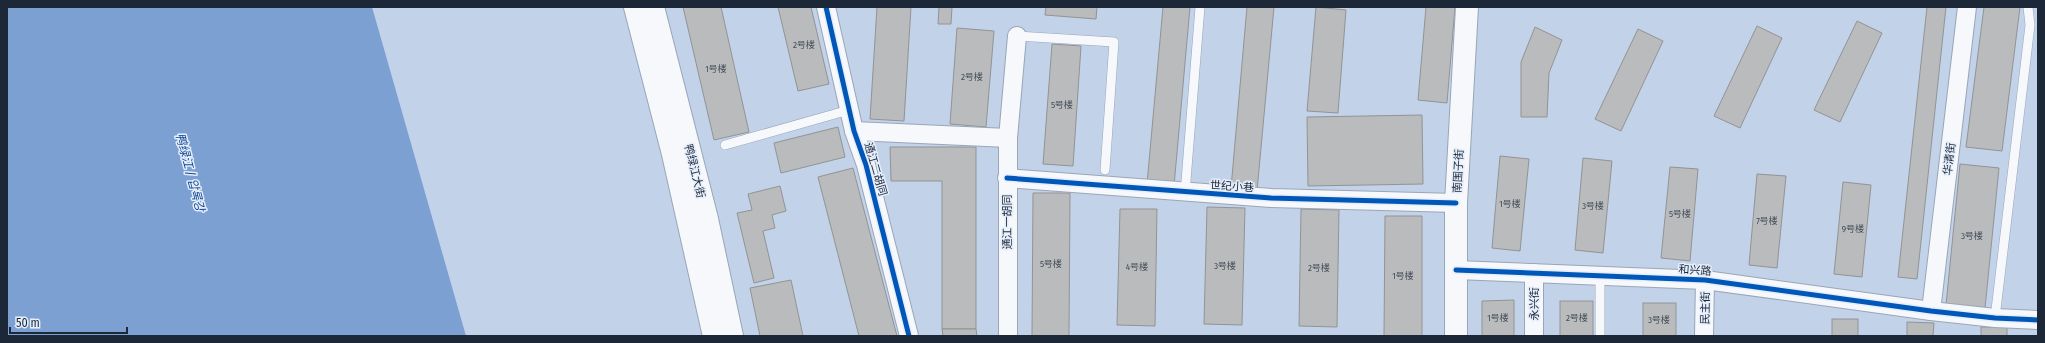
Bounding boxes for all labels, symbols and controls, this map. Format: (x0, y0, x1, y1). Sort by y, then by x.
house number: 2号楼 (793, 40, 815, 50)
house number: 1号楼 (705, 64, 727, 74)
house number: 2号楼 (961, 72, 983, 82)
house number: 5号楼 (1051, 100, 1073, 110)
water label: 鸭绿江 / 압록강 (173, 131, 208, 214)
street label: 通江二胡同 (862, 141, 889, 197)
street label: 华清街 (1941, 142, 1958, 176)
street label: 鸭绿江大街 (682, 143, 707, 199)
street label: 南围子街 (1451, 149, 1466, 193)
street label: 世纪小巷 (1210, 178, 1254, 195)
street label: 通江一胡同 (1001, 195, 1014, 250)
house number: 1号楼 (1499, 199, 1521, 209)
house number: 3号楼 (1582, 201, 1604, 211)
house number: 5号楼 (1669, 209, 1691, 219)
house number: 7号楼 (1756, 216, 1778, 226)
house number: 9号楼 (1842, 224, 1864, 234)
house number: 3号楼 (1961, 231, 1983, 241)
house number: 5号楼 (1040, 259, 1062, 269)
house number: 3号楼 (1214, 261, 1236, 271)
house number: 4号楼 (1126, 262, 1148, 272)
house number: 2号楼 (1308, 263, 1330, 273)
street label: 和兴路 (1678, 263, 1712, 278)
house number: 1号楼 (1392, 271, 1414, 281)
street label: 永兴街 (1528, 288, 1541, 321)
street label: 民主街 (1699, 291, 1712, 325)
scale bar (10, 309, 127, 335)
house number: 1号楼 (1487, 313, 1509, 323)
house number: 2号楼 (1566, 313, 1588, 323)
house number: 3号楼 (1648, 315, 1670, 325)
text: 50 m (16, 316, 40, 330)

